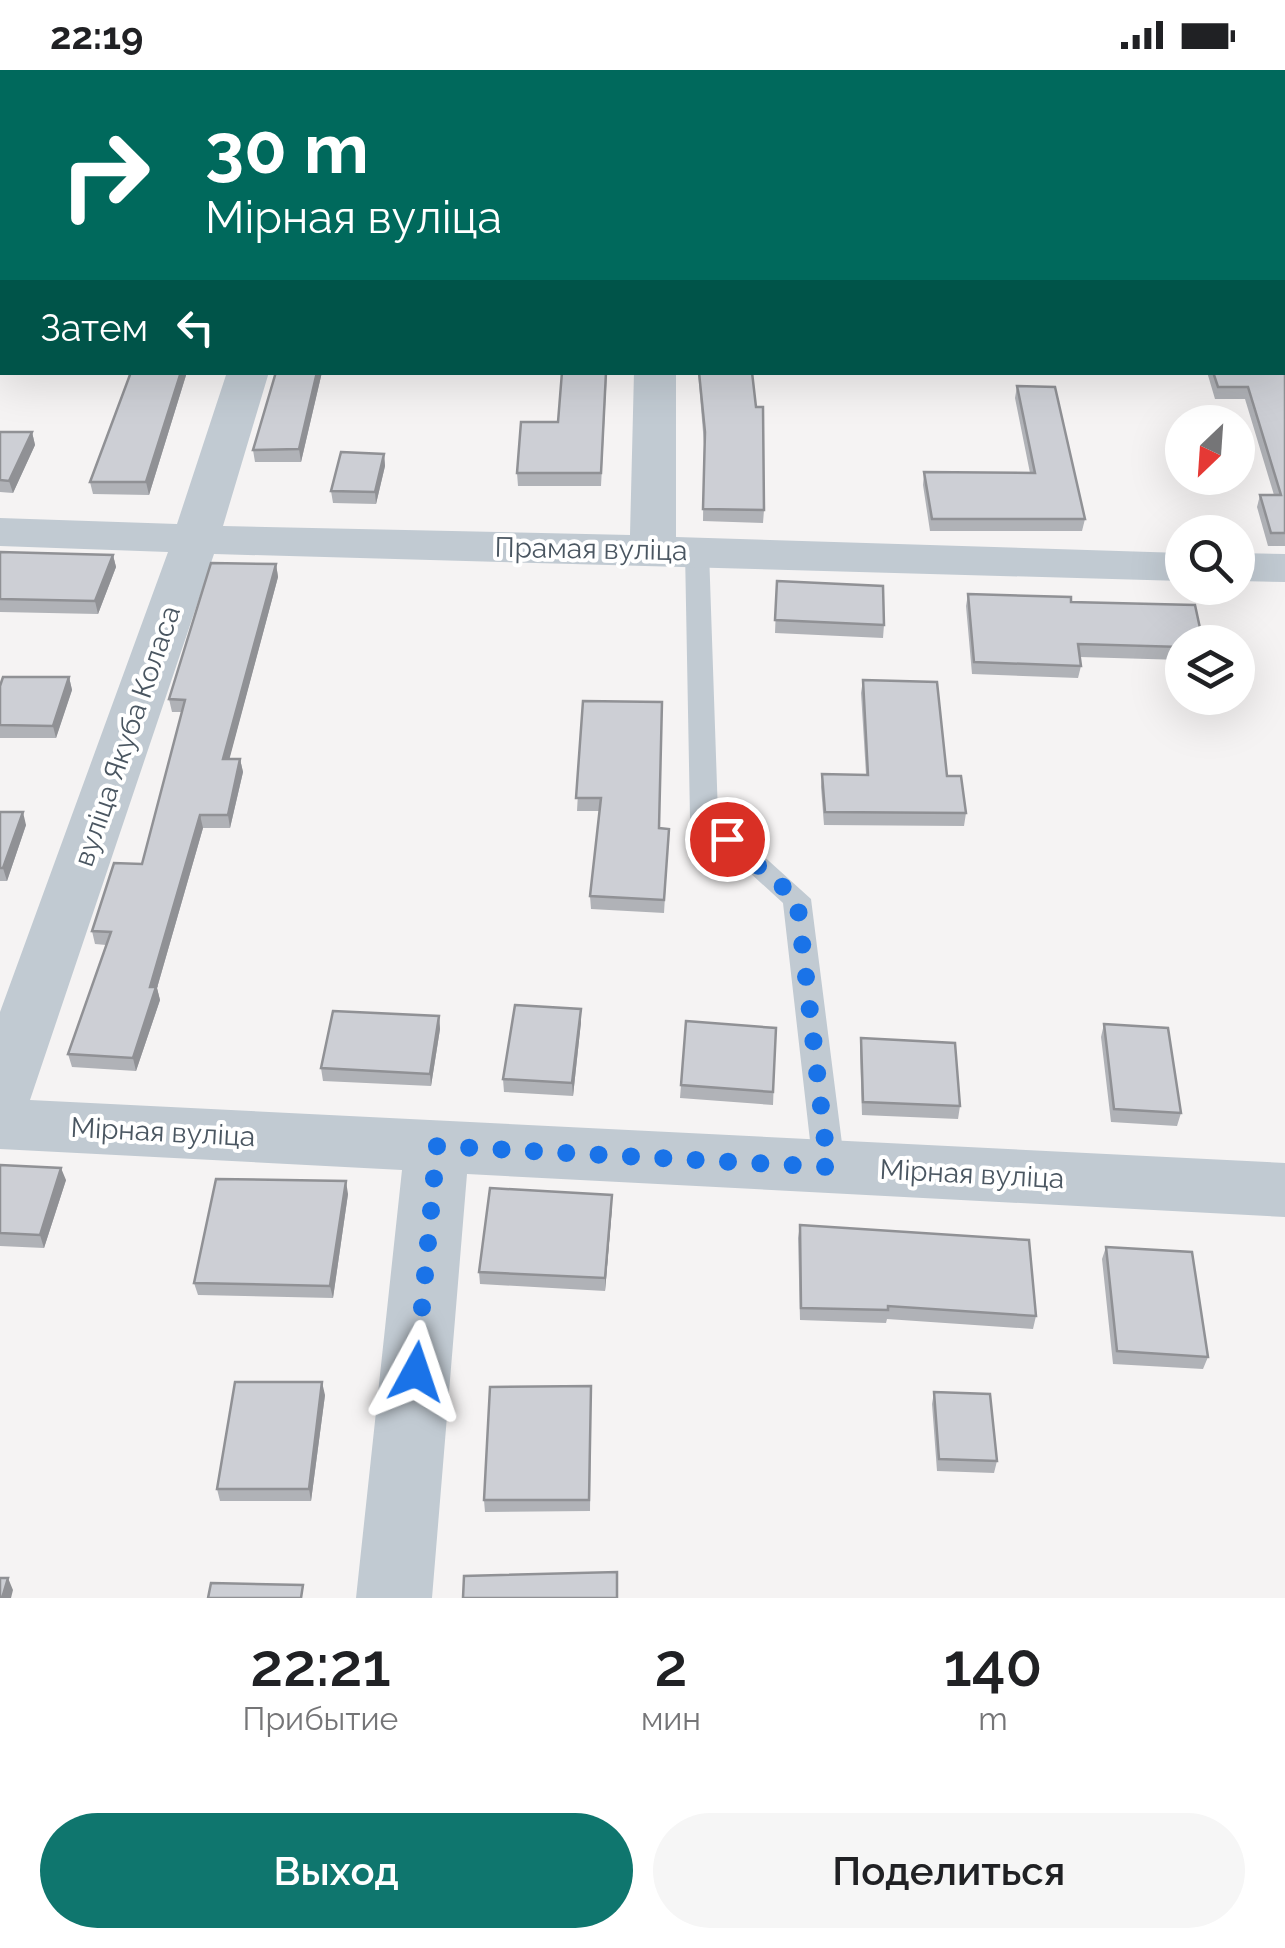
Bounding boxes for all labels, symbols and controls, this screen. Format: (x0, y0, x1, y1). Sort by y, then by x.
text: 22:19 (50, 13, 143, 58)
text: 30 m (205, 107, 369, 189)
icon: right (40, 110, 170, 240)
text: Мірная вуліца (205, 191, 502, 244)
icon: left (168, 300, 223, 355)
text: Затем (40, 305, 148, 350)
north arrow (1165, 405, 1255, 495)
map controls (1165, 405, 1255, 715)
button: search (1165, 515, 1255, 605)
street label: Прамая вуліца (494, 531, 688, 567)
street label: вуліца Якуба Коласа (67, 601, 187, 871)
button: layers (1165, 625, 1255, 715)
pin (685, 797, 770, 882)
icon: arrive (700, 812, 755, 867)
street label: Мірная вуліца (70, 1111, 256, 1153)
street label: Мірная вуліца (879, 1153, 1065, 1195)
position arrow (364, 1320, 468, 1424)
text: 22:21 (250, 1630, 391, 1700)
text: 2 (654, 1630, 687, 1700)
text: 140 (944, 1630, 1042, 1700)
text: Прибытие (243, 1700, 398, 1737)
text: мин (641, 1700, 701, 1737)
text: m (978, 1700, 1008, 1737)
button: Выход (40, 1813, 633, 1928)
button: Поделиться (653, 1813, 1245, 1928)

